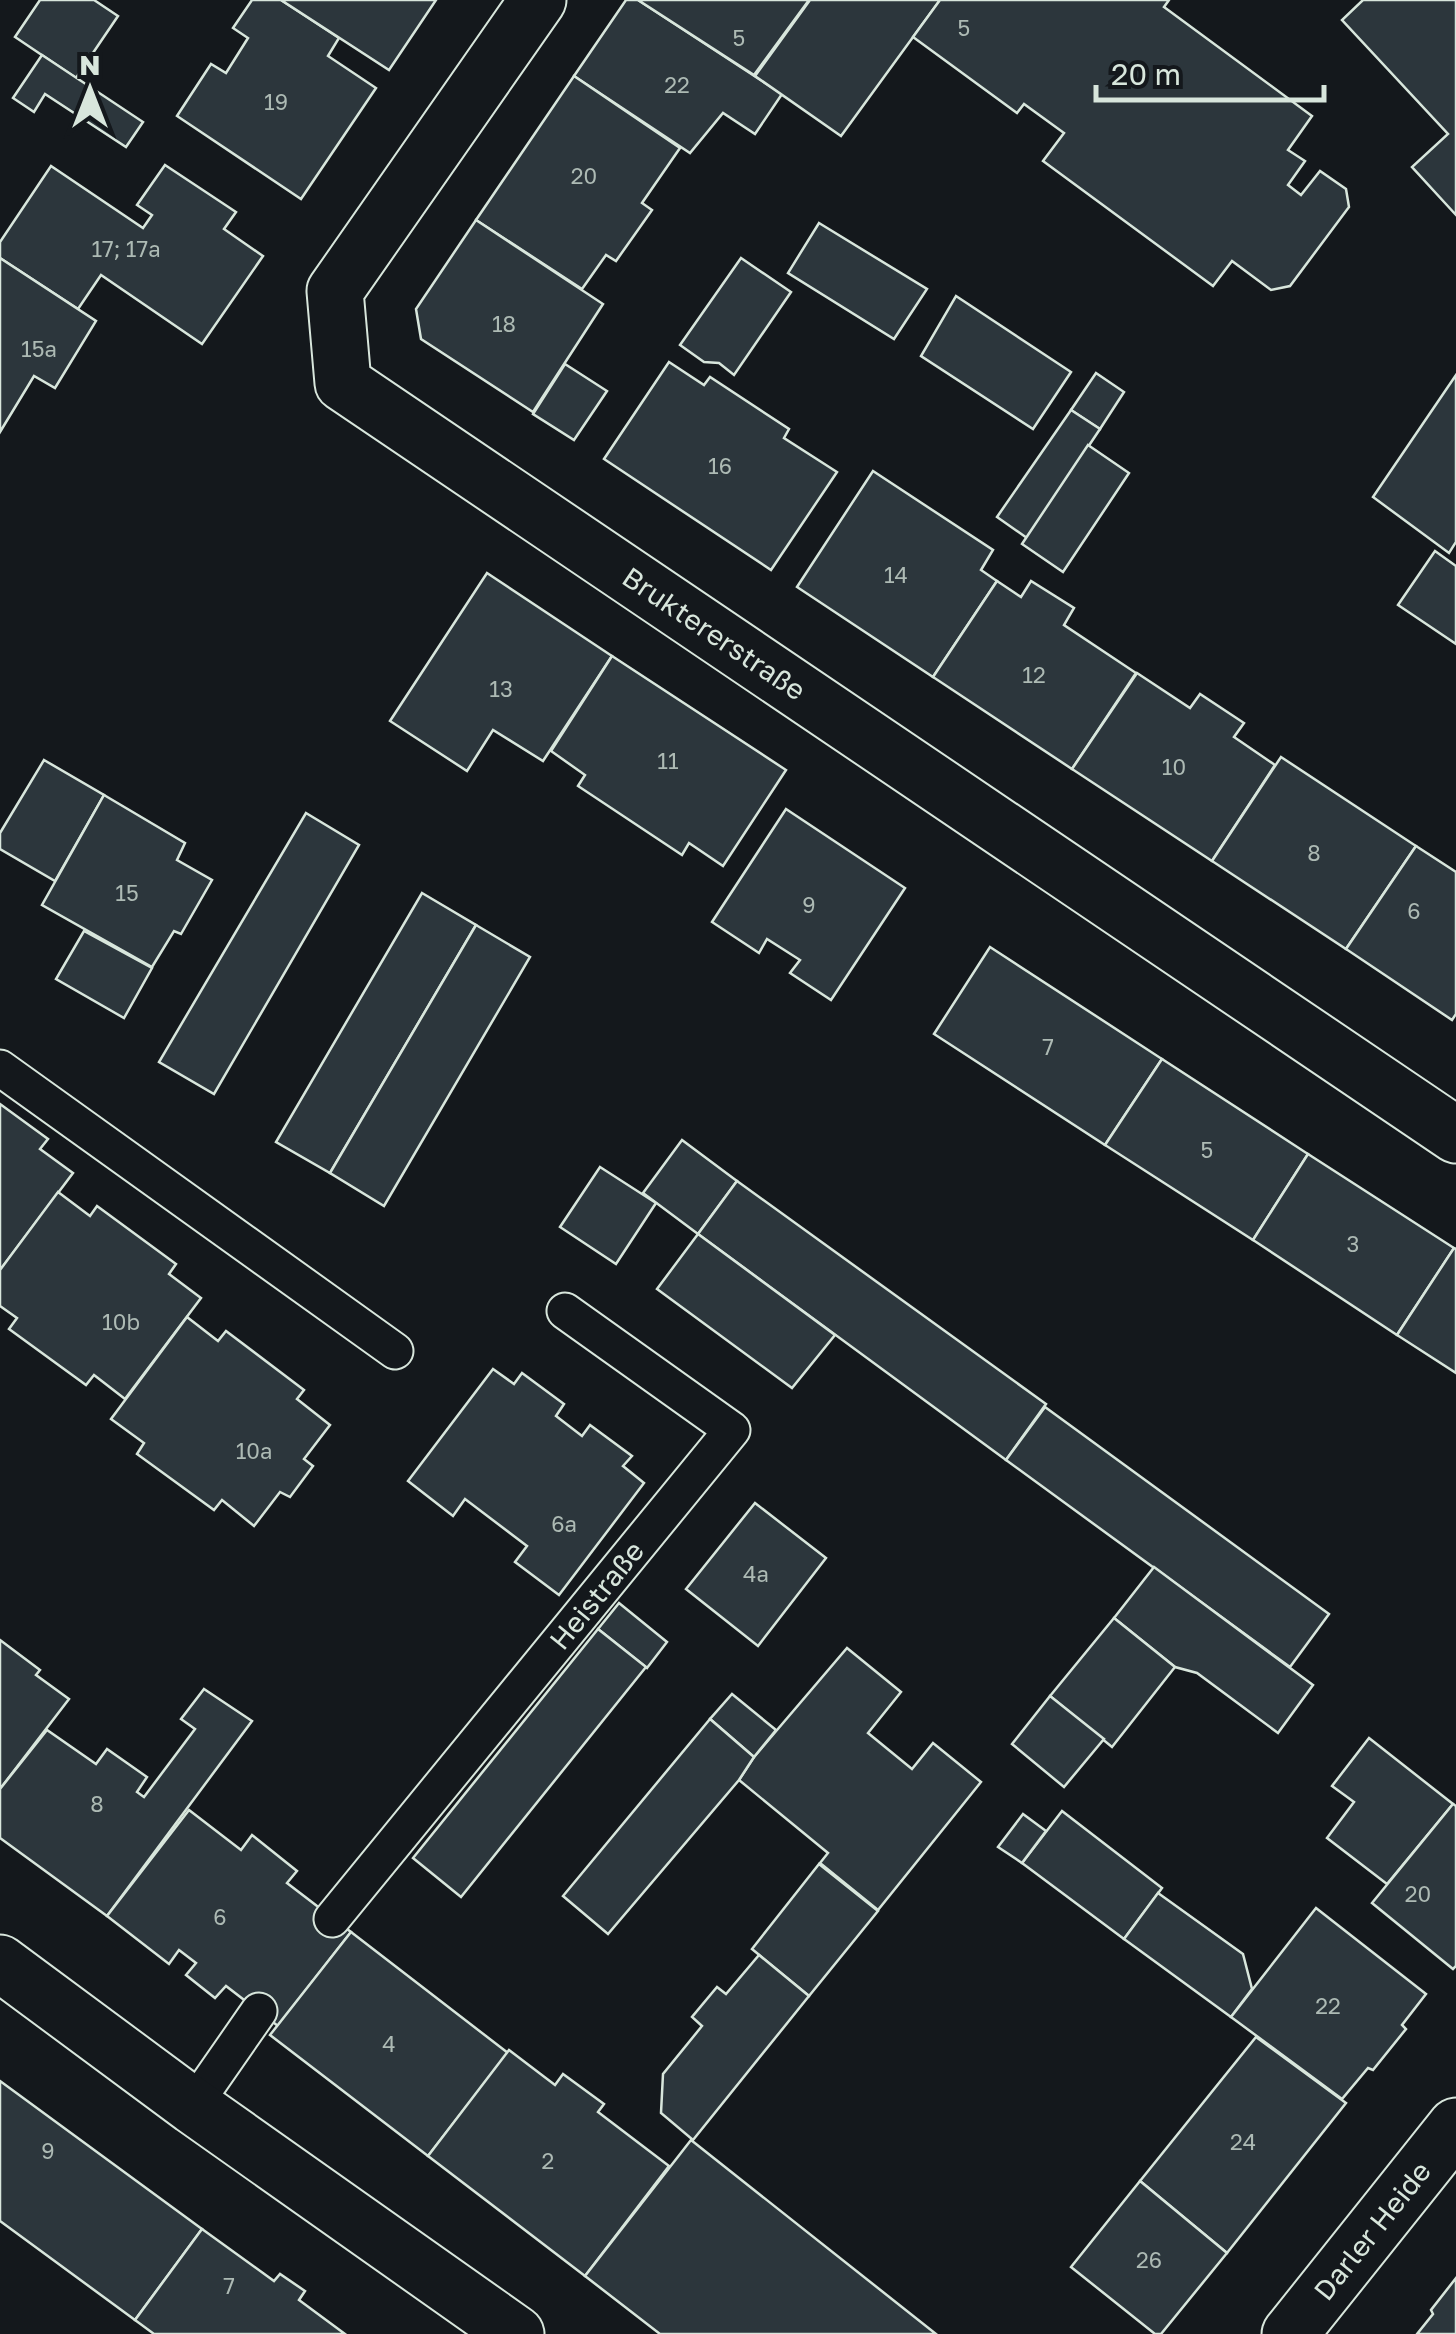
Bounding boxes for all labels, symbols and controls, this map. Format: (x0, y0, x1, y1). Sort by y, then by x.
house number: 5 (958, 14, 970, 41)
house number: 5 (733, 24, 745, 51)
north arrow (40, 40, 140, 140)
scale bar (1096, 40, 1324, 102)
text: N (79, 48, 101, 81)
text: 20 m (1111, 56, 1181, 92)
house number: 22 (664, 71, 690, 98)
house number: 19 (264, 88, 288, 115)
house number: 20 (571, 162, 597, 189)
house number: 17; 17a (91, 235, 161, 262)
house number: 18 (492, 310, 516, 337)
house number: 15a (21, 335, 57, 362)
house number: 16 (708, 452, 732, 479)
street label: Bruktererstraße (617, 560, 812, 707)
house number: 14 (884, 561, 908, 588)
house number: 12 (1022, 661, 1046, 688)
house number: 13 (489, 675, 513, 702)
house number: 11 (657, 747, 679, 774)
house number: 10 (1162, 753, 1186, 780)
house number: 8 (1307, 839, 1321, 866)
house number: 15 (115, 879, 139, 906)
house number: 9 (802, 891, 816, 918)
house number: 6 (1407, 897, 1421, 924)
house number: 7 (1042, 1033, 1054, 1060)
house number: 5 (1201, 1136, 1213, 1163)
house number: 3 (1347, 1230, 1359, 1257)
house number: 10b (102, 1308, 140, 1335)
house number: 10a (236, 1437, 272, 1464)
house number: 6a (551, 1510, 577, 1537)
street label: Heistraße (542, 1534, 650, 1656)
house number: 4a (743, 1560, 769, 1587)
house number: 8 (90, 1790, 104, 1817)
house number: 20 (1405, 1880, 1431, 1907)
house number: 6 (213, 1903, 227, 1930)
house number: 22 (1315, 1992, 1341, 2019)
house number: 4 (382, 2030, 396, 2057)
house number: 24 (1230, 2128, 1256, 2155)
house number: 9 (41, 2137, 55, 2164)
house number: 2 (542, 2147, 554, 2174)
street label: Darler Heide (1307, 2155, 1437, 2306)
house number: 26 (1136, 2246, 1162, 2273)
house number: 7 (223, 2272, 235, 2299)

